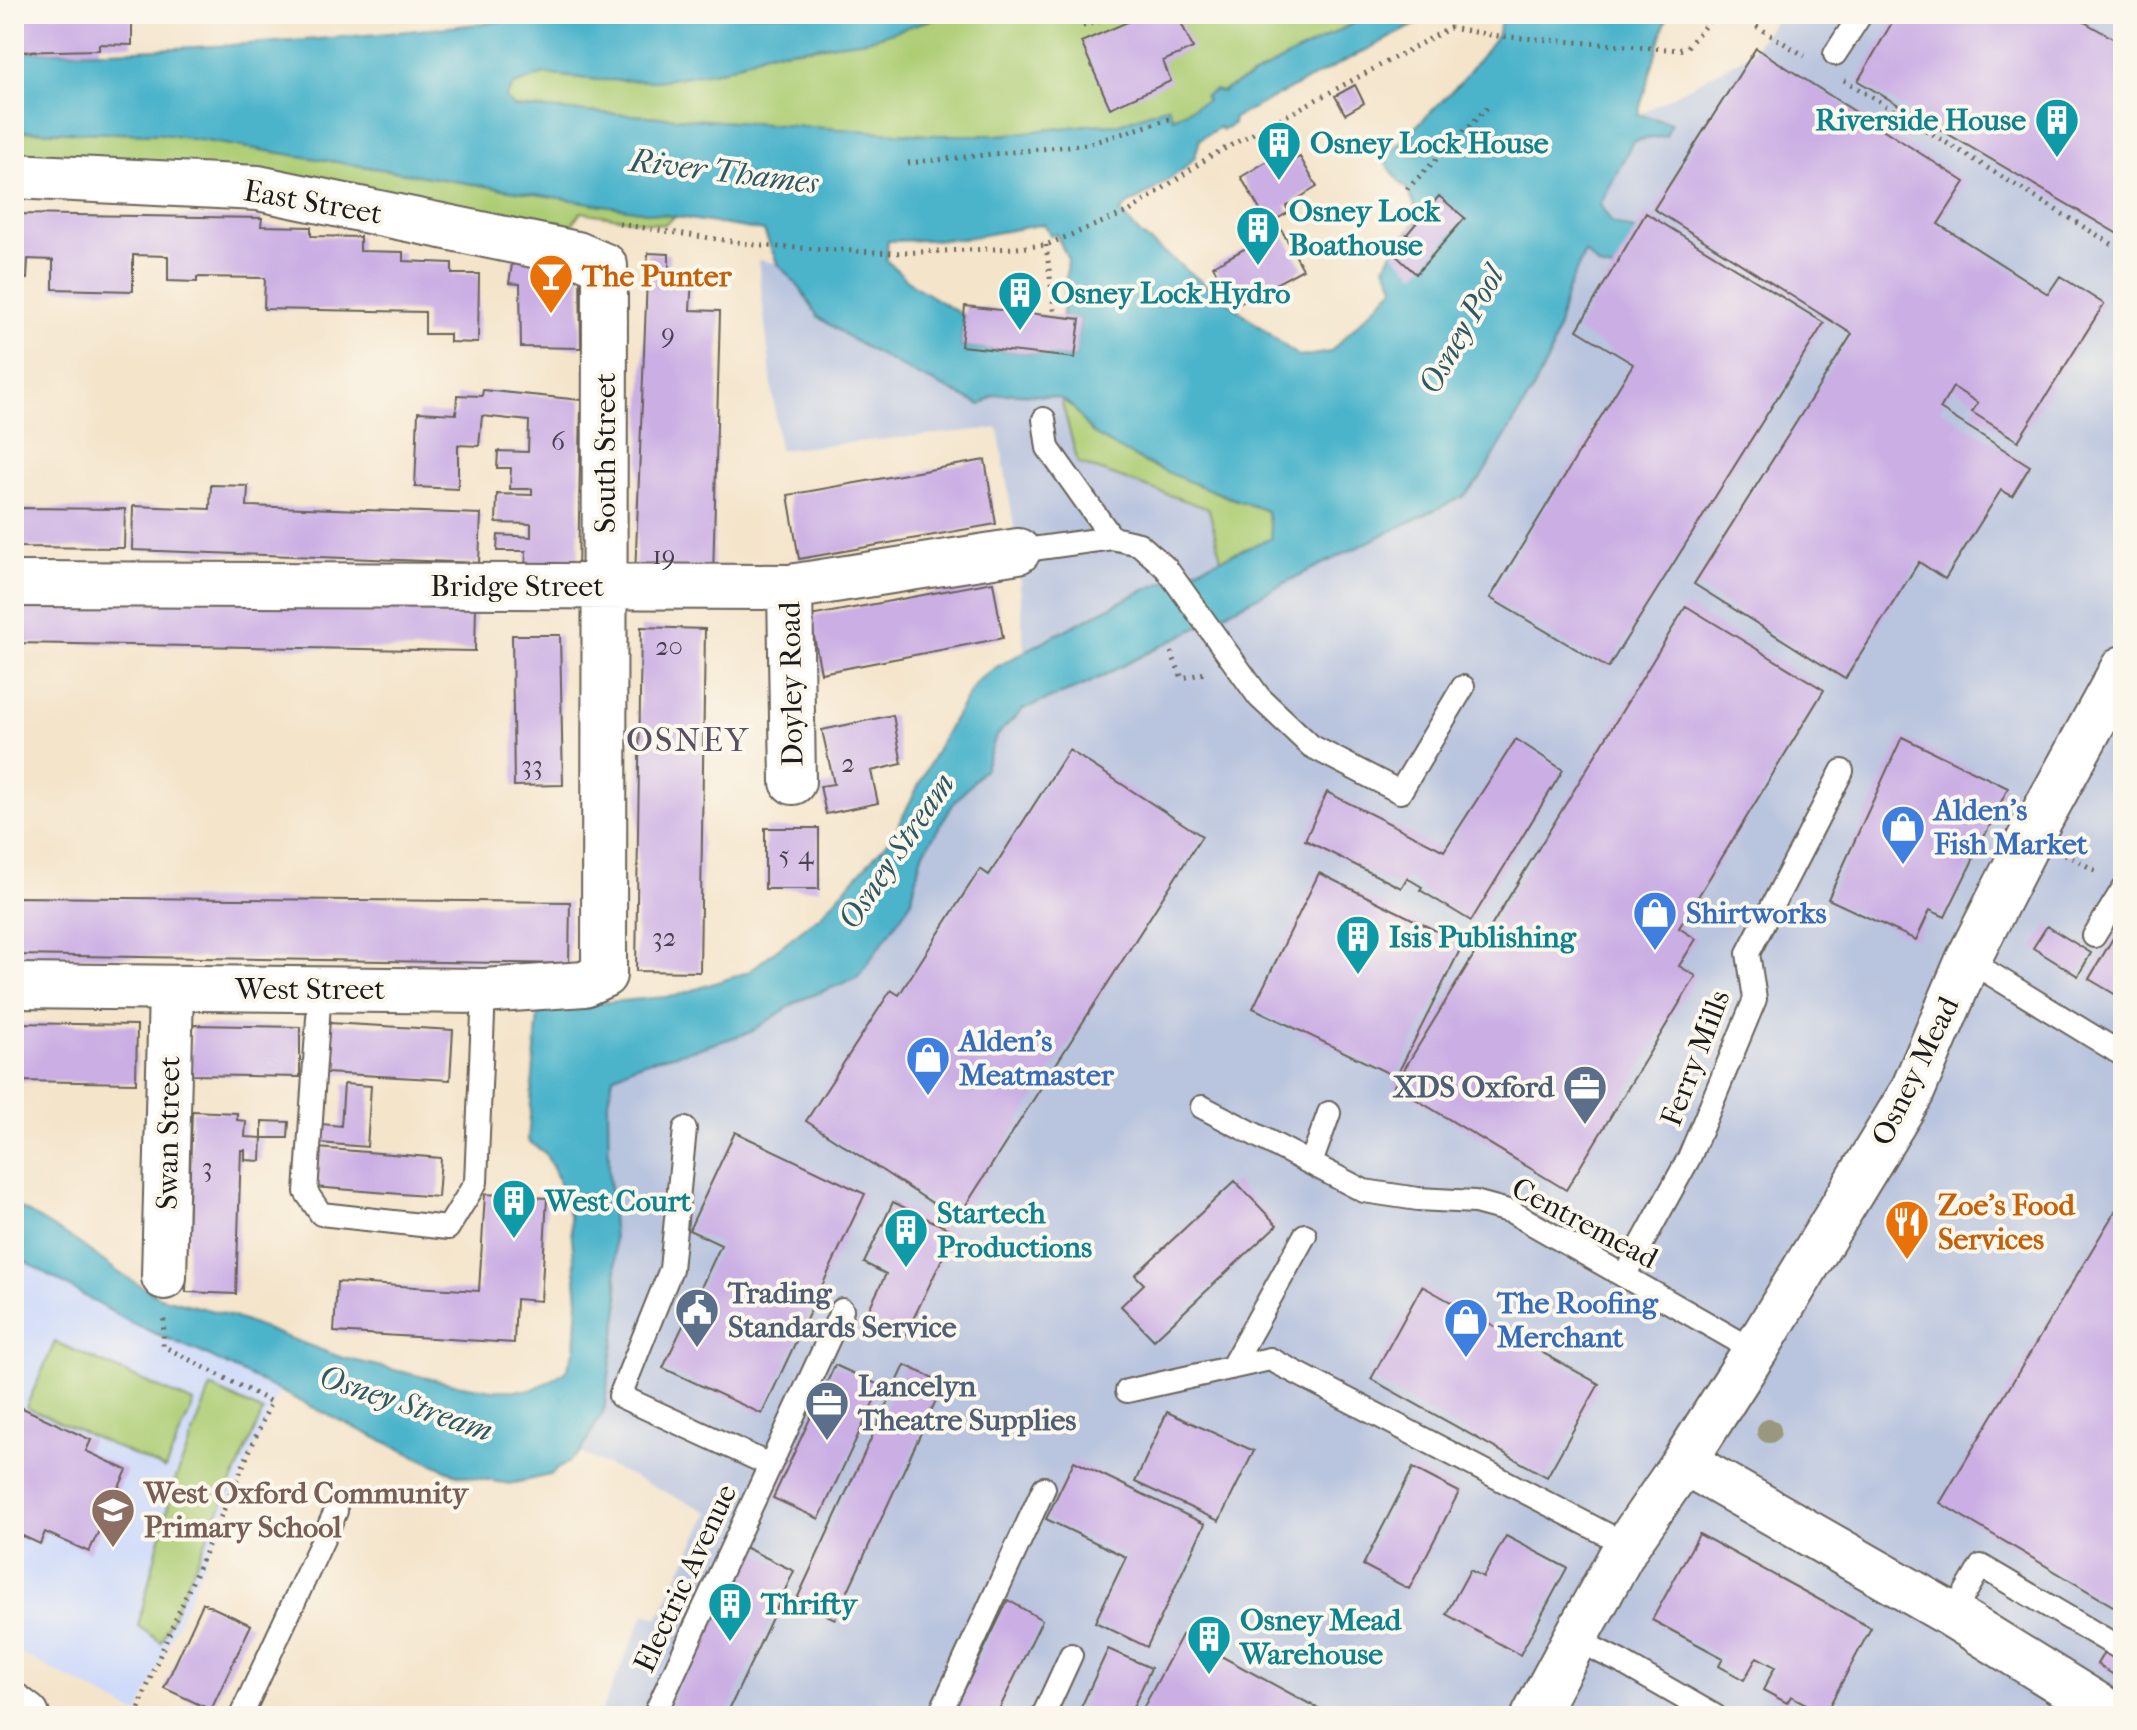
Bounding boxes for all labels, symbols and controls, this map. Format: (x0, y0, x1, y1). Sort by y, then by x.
building icon: Riverside House (2033, 96, 2081, 159)
place label: Riverside House (1815, 103, 2026, 138)
building icon: Osney Lock House (1255, 119, 1303, 182)
place label: Osney Lock House (1310, 126, 1549, 161)
water label: River Thames (626, 141, 821, 202)
street label: East Street (241, 173, 385, 232)
place label: Osney Lock Boathouse (1289, 194, 1441, 263)
building icon: Osney Lock Boathouse (1234, 204, 1282, 267)
bar icon: The Punter (527, 252, 575, 315)
water label: Osney Pool (1411, 257, 1513, 401)
place label: The Punter (581, 259, 733, 294)
building icon: Osney Lock Hydro (996, 269, 1044, 332)
place label: Osney Lock Hydro (1051, 276, 1291, 311)
house number: 9 (661, 318, 675, 349)
street label: South Street (588, 372, 623, 533)
house number: 6 (551, 426, 566, 457)
house number: 19 (653, 540, 675, 571)
street label: Bridge Street (430, 569, 604, 604)
street label: Doyley Road (773, 601, 810, 767)
house number: 20 (655, 631, 683, 662)
district label: OSNEY (626, 720, 750, 760)
house number: 2 (841, 748, 855, 779)
house number: 33 (521, 750, 543, 781)
water label: Osney Stream (831, 766, 962, 936)
place label: Alden's Fish Market (1932, 793, 2088, 862)
shop icon: Alden's Fish Market (1879, 803, 1927, 866)
house number: 5 (778, 840, 790, 871)
house number: 4 (798, 840, 814, 871)
shop icon: Shirtworks (1631, 889, 1679, 952)
place label: Shirtworks (1686, 896, 1827, 931)
building icon: Isis Publishing (1334, 913, 1382, 976)
place label: Isis Publishing (1389, 920, 1577, 955)
house number: 32 (652, 922, 676, 953)
street label: West Street (234, 972, 385, 1007)
street label: Ferry Mills (1654, 985, 1737, 1131)
street label: Osney Mead (1864, 991, 1967, 1151)
place label: Alden's Meatmaster (957, 1024, 1115, 1093)
shop icon: Alden's Meatmaster (904, 1034, 952, 1097)
street label: Swan Street (150, 1056, 187, 1210)
office icon: XDS Oxford (1561, 1063, 1609, 1126)
place label: XDS Oxford (1392, 1070, 1556, 1105)
house number: 3 (202, 1152, 212, 1183)
street label: Centremead (1506, 1170, 1664, 1277)
building icon: West Court (490, 1177, 538, 1240)
place label: West Court (543, 1184, 692, 1219)
place label: Zoe's Food Services (1938, 1188, 2076, 1257)
place label: Startech Productions (937, 1196, 1092, 1265)
restaurant icon: Zoe's Food Services (1883, 1198, 1931, 1261)
building icon: Startech Productions (882, 1206, 930, 1269)
place label: Trading Standards Service (727, 1276, 957, 1345)
public building icon: Trading Standards Service (673, 1286, 721, 1349)
place label: The Roofing Merchant (1496, 1286, 1659, 1355)
shop icon: The Roofing Merchant (1442, 1296, 1490, 1359)
water label: Osney Stream (314, 1358, 497, 1449)
place label: Lancelyn Theatre Supplies (857, 1369, 1076, 1438)
office icon: Lancelyn Theatre Supplies (803, 1379, 851, 1442)
place label: West Oxford Community Primary School (142, 1476, 470, 1545)
street label: Electric Avenue (627, 1479, 744, 1678)
school or university icon: West Oxford Community Primary School (89, 1486, 137, 1549)
building icon: Thrifty (706, 1580, 754, 1643)
place label: Thrifty (760, 1587, 859, 1622)
place label: Osney Mead Warehouse (1238, 1603, 1403, 1672)
building icon: Osney Mead Warehouse (1185, 1613, 1233, 1676)

